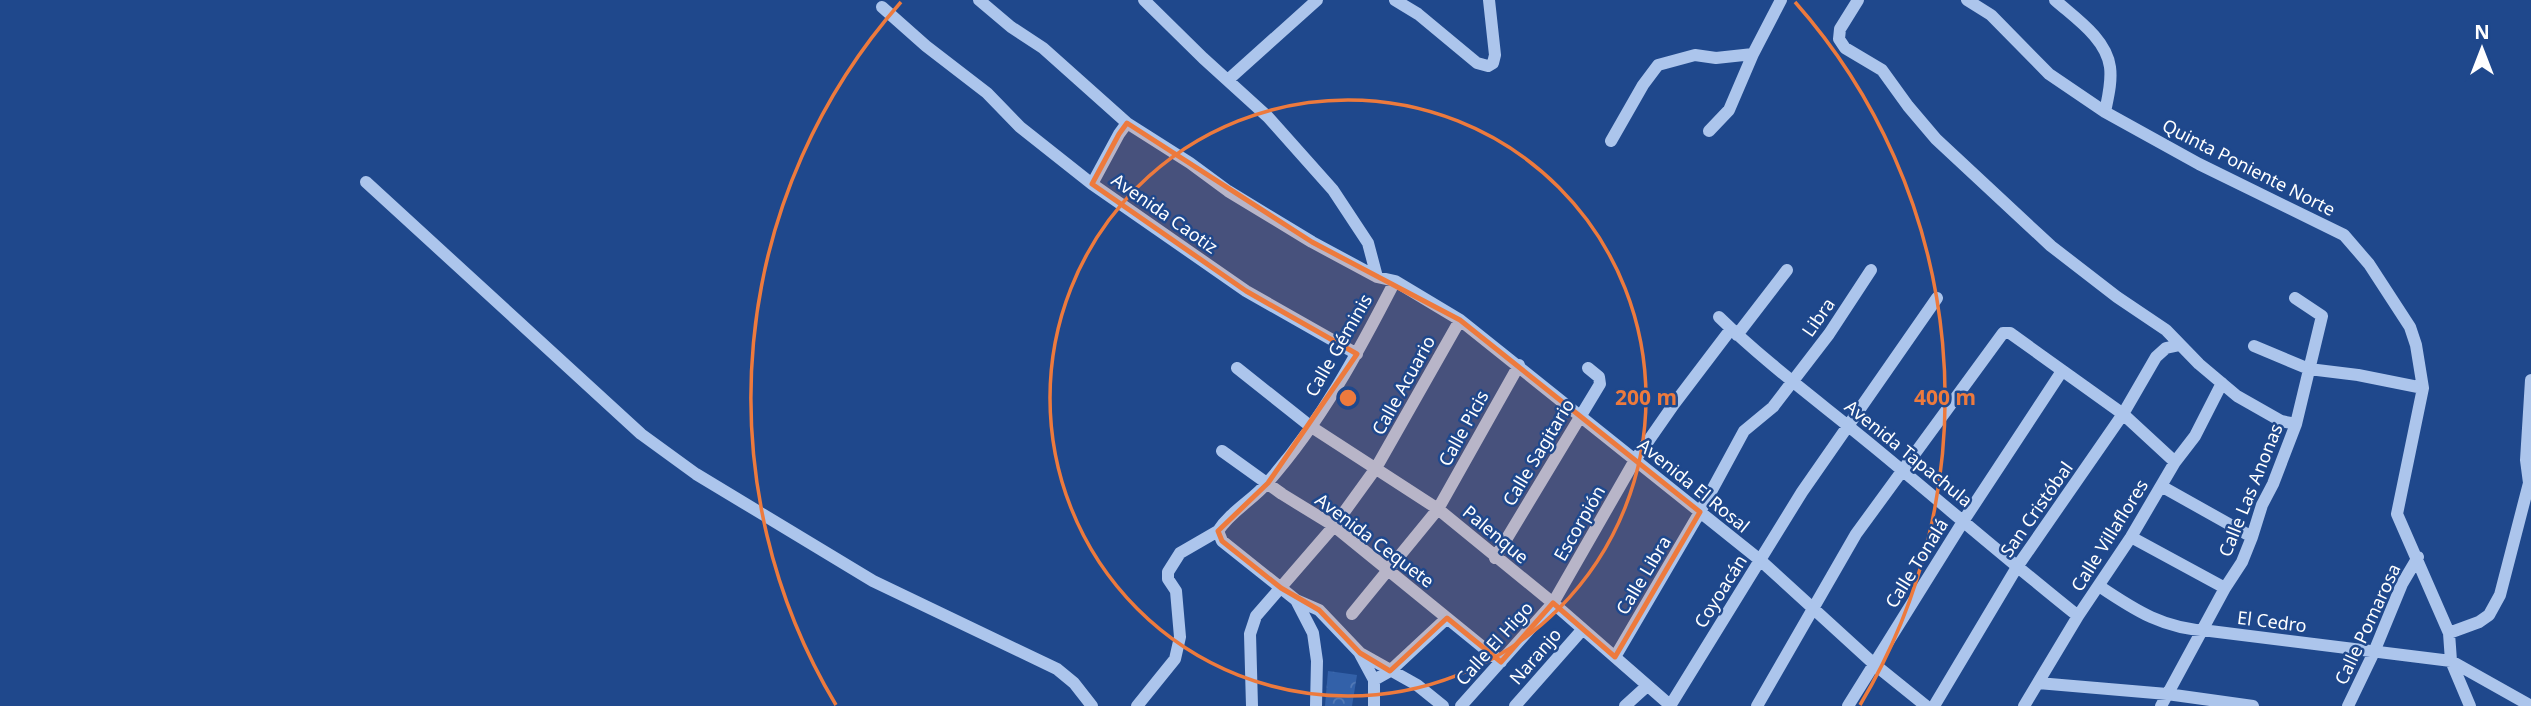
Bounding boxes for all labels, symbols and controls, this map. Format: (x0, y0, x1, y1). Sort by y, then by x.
north arrow (2447, 14, 2517, 84)
text: N (2474, 19, 2490, 45)
street label: Quinta Poniente Norte (2158, 113, 2340, 221)
street label: Avenida Caotiz (1107, 167, 1223, 259)
street label: Calle Géminis (1299, 289, 1377, 401)
street label: Libra (1796, 293, 1840, 341)
street label: Calle Acuario (1366, 331, 1440, 439)
text: 200 m (1615, 383, 1677, 411)
text: 400 m (1914, 383, 1976, 411)
centre of rings (1336, 386, 1360, 410)
street label: Calle Picis (1432, 386, 1494, 470)
street label: Calle Sagitario (1497, 394, 1579, 510)
street label: Avenida Tapachula (1840, 394, 1978, 512)
street label: Calle Las Anonas (2212, 420, 2288, 560)
street label: Avenida El Rosal (1633, 433, 1755, 537)
street label: San Cristóbal (1994, 457, 2078, 561)
street label: Calle Villaflores (2065, 474, 2153, 596)
street label: Escorpión (1548, 481, 1610, 565)
street label: Avenida Cequete (1311, 487, 1439, 593)
street label: Palenque (1458, 499, 1534, 569)
street label: Calle Tonalá (1879, 514, 1953, 612)
street label: Calle Libra (1610, 531, 1676, 619)
street label: Coyoacán (1688, 550, 1752, 632)
street label: Calle Pomarosa (2328, 560, 2406, 688)
street label: Calle El Higo (1450, 596, 1538, 690)
street label: El Cedro (2236, 605, 2308, 637)
street label: Naranjo (1504, 623, 1566, 689)

